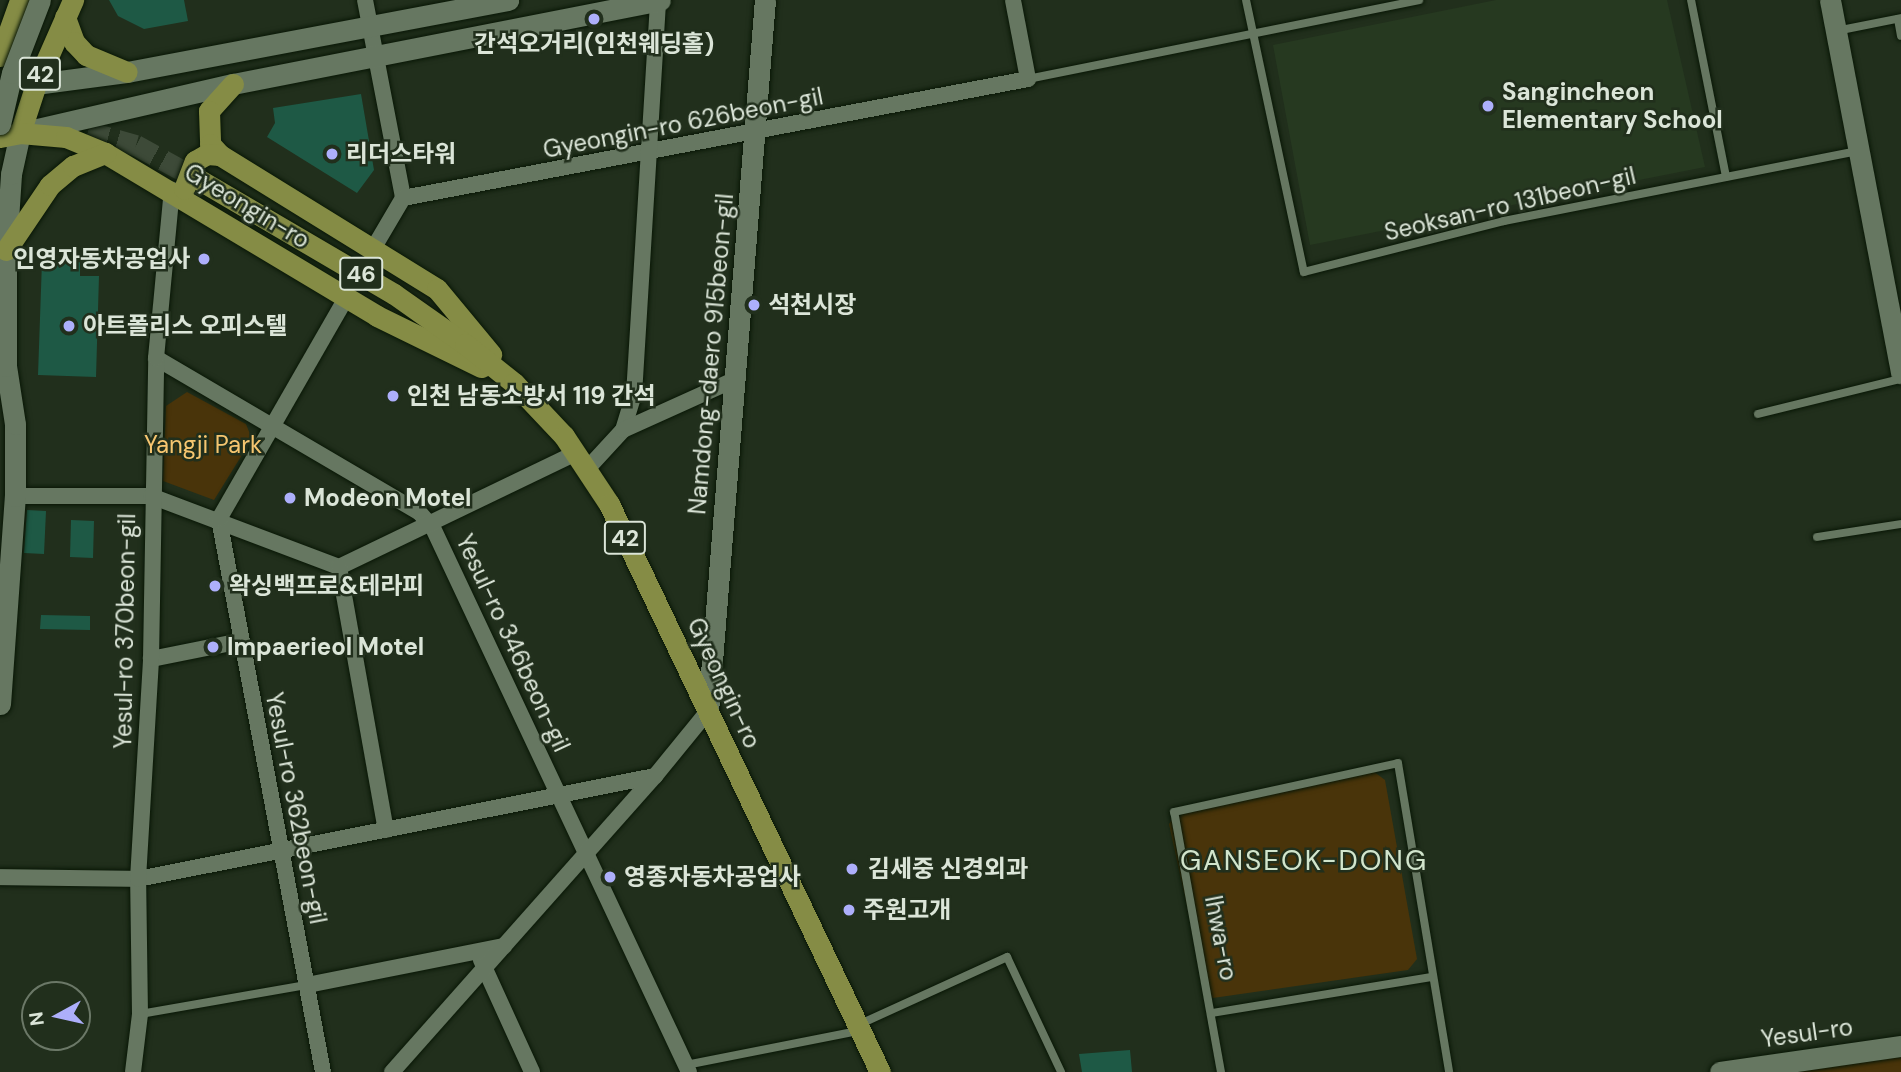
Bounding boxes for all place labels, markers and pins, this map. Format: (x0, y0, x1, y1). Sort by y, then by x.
marker: 간석오거리(인천웨딩홀) (586, 11, 602, 27)
place label: 간석오거리(인천웨딩홀) (474, 30, 714, 58)
place label: Sangincheon Elementary School (1502, 78, 1723, 134)
marker: Sangincheon Elementary School (1480, 98, 1496, 114)
place label: 리더스타워 (346, 140, 456, 168)
marker: 리더스타워 (324, 146, 340, 162)
place label: 인영자동차공업사 (13, 245, 190, 273)
marker: 인영자동차공업사 (196, 251, 212, 267)
place label: 석천시장 (768, 291, 856, 319)
marker: 석천시장 (746, 297, 762, 313)
place label: 아트폴리스 오피스텔 (83, 312, 287, 340)
marker: 아트폴리스 오피스텔 (61, 318, 77, 334)
place label: 인천 남동소방서 119 간석 (407, 382, 655, 410)
marker: 인천 남동소방서 119 간석 (385, 388, 401, 404)
place label: Modeon Motel (304, 484, 472, 512)
marker: Modeon Motel (282, 490, 298, 506)
place label: 왁싱백프로&테라피 (229, 572, 424, 600)
marker: 왁싱백프로&테라피 (207, 578, 223, 594)
place label: Impaerieol Motel (227, 633, 424, 661)
marker: Impaerieol Motel (205, 639, 221, 655)
place label: 김세중 신경외과 (868, 855, 1028, 883)
marker: 김세중 신경외과 (842, 859, 862, 879)
place label: 영종자동차공업사 (624, 863, 801, 891)
marker: 영종자동차공업사 (602, 869, 618, 885)
place label: 주원고개 (863, 896, 951, 924)
marker: 주원고개 (841, 902, 857, 918)

